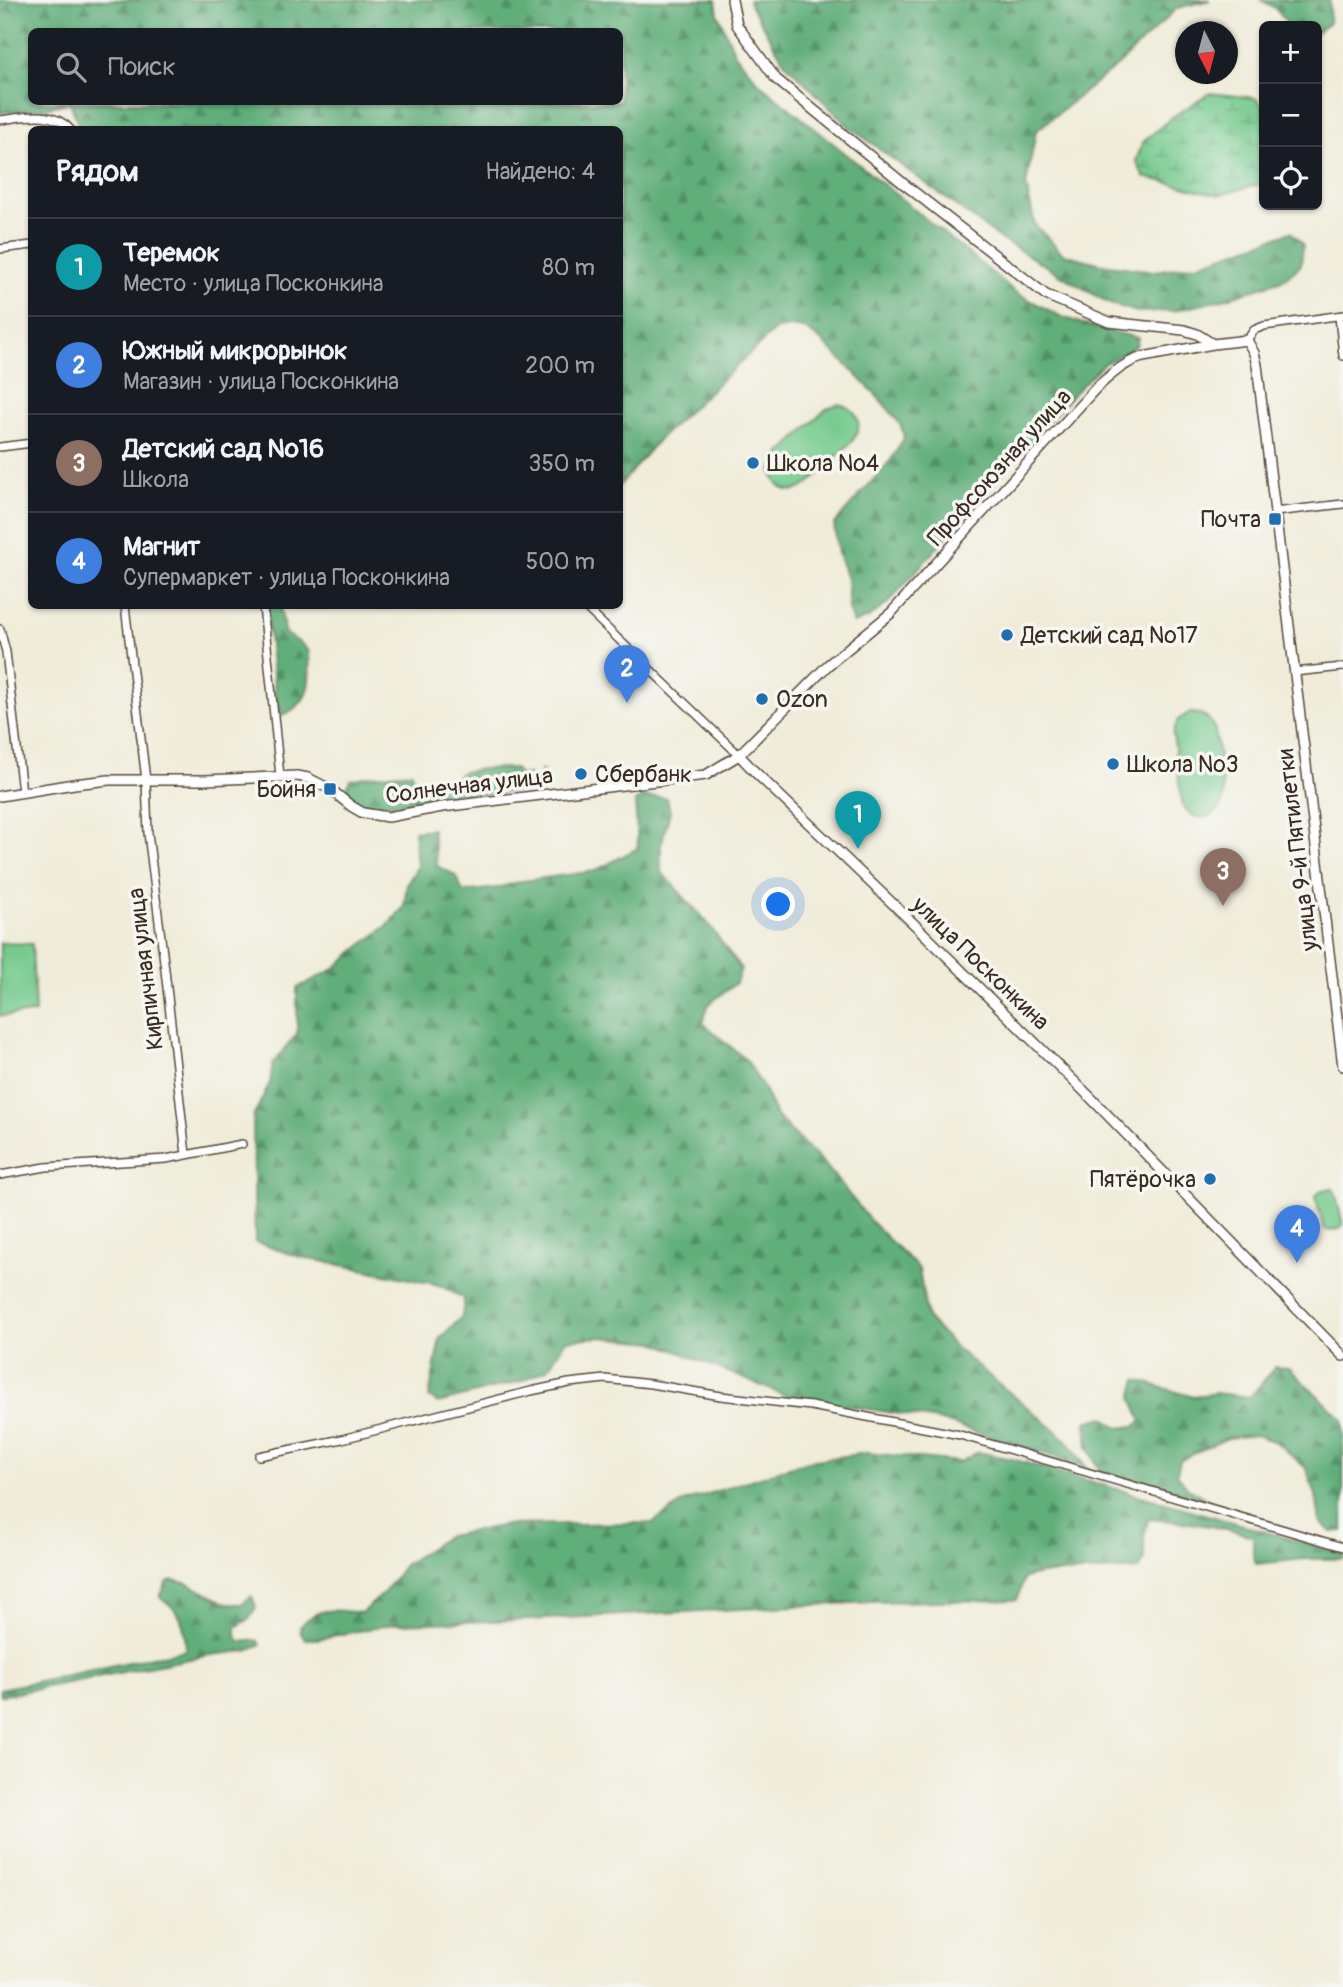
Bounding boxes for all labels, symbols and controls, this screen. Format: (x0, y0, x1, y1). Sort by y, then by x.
north arrow (1175, 21, 1238, 84)
map controls (1259, 21, 1322, 210)
button: + (1259, 21, 1322, 84)
search box (28, 28, 623, 105)
icon: search (52, 48, 90, 86)
text: Поиск (108, 51, 176, 83)
button: − (1259, 84, 1322, 147)
button: locate (1259, 147, 1322, 210)
text: Рядом (56, 153, 139, 190)
text: Найдено: 4 (485, 157, 595, 186)
text: Теремок (123, 237, 220, 269)
text: 1 (75, 253, 84, 282)
text: 80 m (542, 253, 595, 282)
text: Место · улица Посконкина (123, 269, 383, 298)
text: Южный микрорынок (123, 335, 348, 367)
text: 2 (73, 351, 85, 380)
text: 200 m (525, 351, 595, 380)
text: Магазин · улица Посконкина (123, 367, 399, 396)
street label: Профсоюзная улица (921, 383, 1078, 552)
text: Детский сад №16 (123, 433, 324, 465)
text: 3 (73, 449, 85, 478)
text: 350 m (529, 449, 595, 478)
place label: Школа №4 (767, 449, 879, 478)
marker: Школа №4 (745, 455, 761, 471)
text: Школа (123, 465, 189, 494)
place label: Почта (1201, 505, 1261, 534)
marker: Почта (1267, 511, 1283, 527)
text: Магнит (123, 531, 200, 563)
text: 4 (72, 547, 86, 576)
text: 500 m (526, 547, 595, 576)
text: Супермаркет · улица Посконкина (123, 563, 450, 592)
place label: Детский сад №17 (1020, 621, 1198, 650)
marker: Детский сад №17 (999, 627, 1015, 643)
pin: 2 (604, 645, 650, 703)
place label: Ozon (776, 685, 828, 714)
marker: Ozon (754, 691, 770, 707)
street label: улица 9-й Пятилетки (1271, 747, 1324, 954)
place label: Школа №3 (1127, 750, 1239, 779)
marker: Школа №3 (1105, 756, 1121, 772)
place label: Сбербанк (595, 760, 692, 789)
street label: Солнечная улица (384, 761, 554, 810)
marker: Сбербанк (573, 766, 589, 782)
place label: Бойня (257, 775, 316, 804)
marker: Бойня (322, 781, 338, 797)
pin: 1 (835, 791, 881, 849)
pin: 3 (1200, 848, 1246, 906)
street label: Кирпичная улица (121, 886, 170, 1052)
your location (761, 887, 795, 921)
street label: улица Посконкина (905, 890, 1055, 1036)
place label: Пятёрочка (1090, 1165, 1196, 1194)
marker: Пятёрочка (1202, 1171, 1218, 1187)
pin: 4 (1274, 1205, 1320, 1263)

